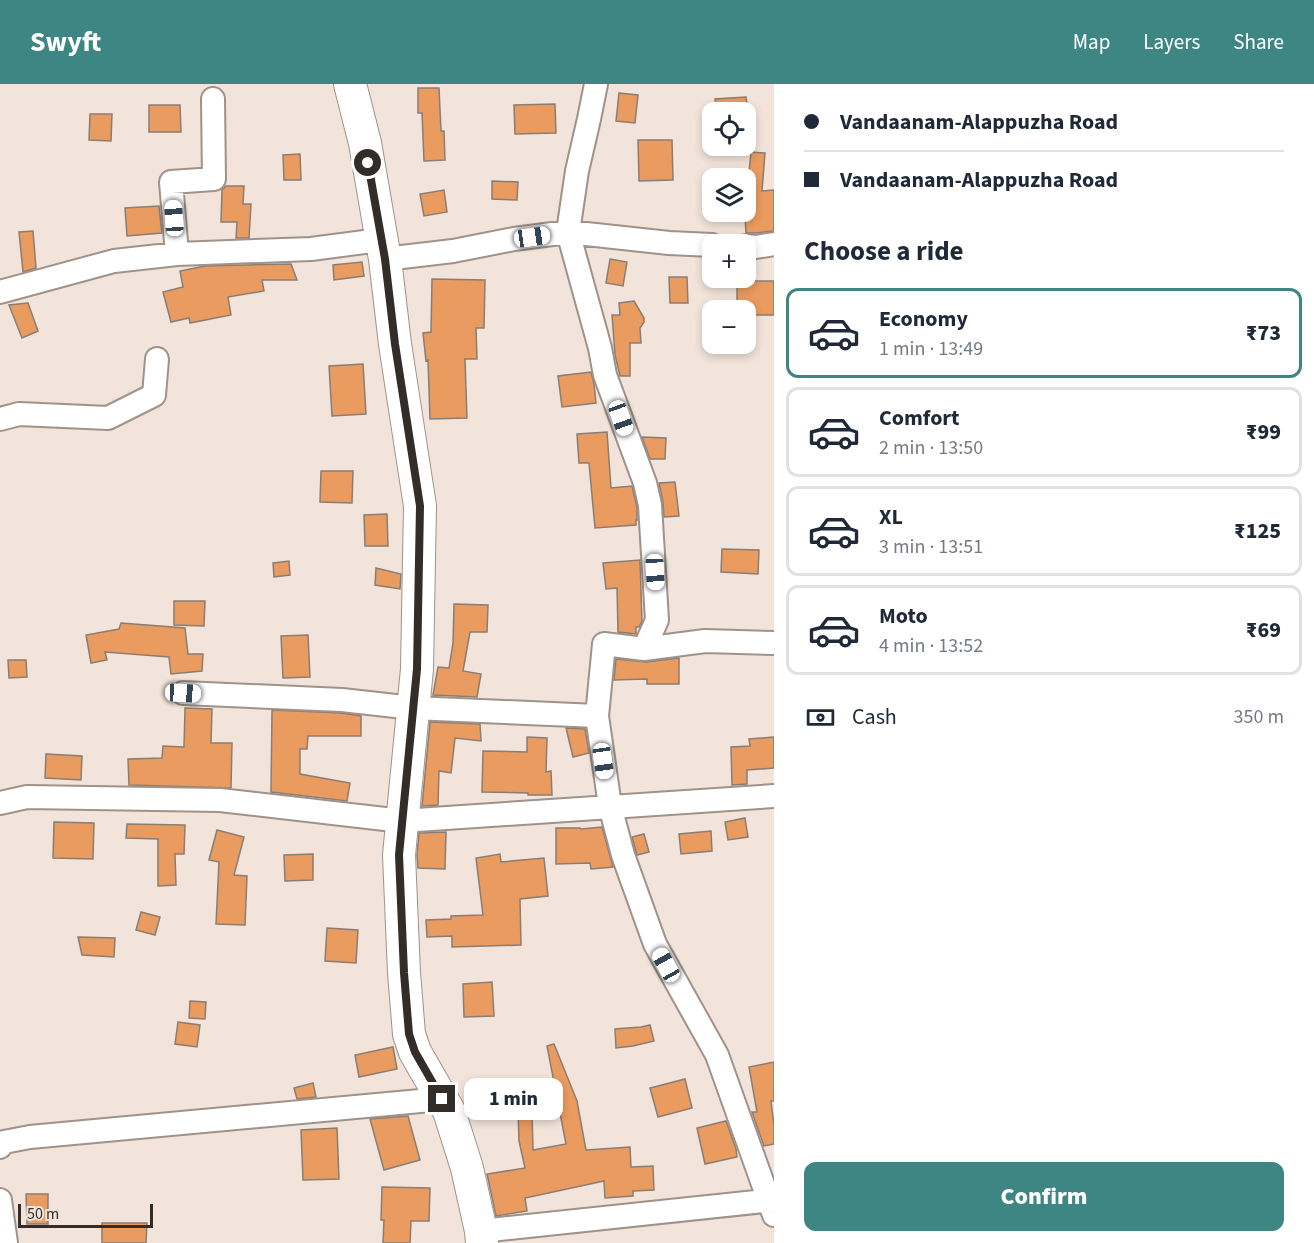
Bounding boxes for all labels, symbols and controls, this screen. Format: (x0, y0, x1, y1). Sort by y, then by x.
text: Swyft (30, 22, 101, 62)
text: Map (1073, 27, 1110, 57)
text: Layers (1143, 27, 1200, 57)
text: Share (1233, 27, 1284, 57)
map controls (702, 102, 756, 354)
button: locate (702, 102, 756, 156)
text: Vandaanam-Alappuzha Road (840, 106, 1118, 138)
route start (354, 149, 381, 176)
text: Vandaanam-Alappuzha Road (840, 164, 1118, 196)
button: layers (702, 168, 756, 222)
car (164, 199, 184, 237)
car (513, 226, 551, 248)
text: Choose a ride (804, 232, 964, 271)
button: + (702, 234, 756, 288)
button: − (702, 300, 756, 354)
text: Economy (879, 303, 968, 335)
icon: car (807, 306, 861, 360)
text: ₹73 (1246, 317, 1281, 349)
text: 1 min · 13:49 (879, 335, 983, 363)
car (606, 398, 636, 438)
text: Comfort (879, 402, 960, 434)
icon: car (807, 405, 861, 459)
text: ₹99 (1246, 416, 1281, 448)
text: 2 min · 13:50 (879, 434, 983, 462)
text: XL (879, 501, 903, 533)
icon: car (807, 504, 861, 558)
text: ₹125 (1234, 515, 1281, 547)
text: 3 min · 13:51 (879, 533, 983, 561)
car (645, 554, 665, 590)
text: Moto (879, 600, 928, 632)
icon: car (807, 603, 861, 657)
text: ₹69 (1246, 614, 1281, 646)
text: 4 min · 13:52 (879, 632, 983, 660)
car (165, 683, 201, 703)
icon: cash (804, 701, 837, 734)
text: Cash (852, 701, 897, 733)
text: 350 m (1234, 703, 1284, 731)
car (592, 742, 614, 780)
car (649, 945, 683, 985)
callout: 1 min (463, 1078, 562, 1120)
route end (428, 1085, 455, 1112)
text: 1 min (489, 1085, 538, 1113)
button: Confirm (804, 1162, 1284, 1231)
scale bar (18, 1201, 153, 1228)
text: 50 m (27, 1203, 59, 1225)

